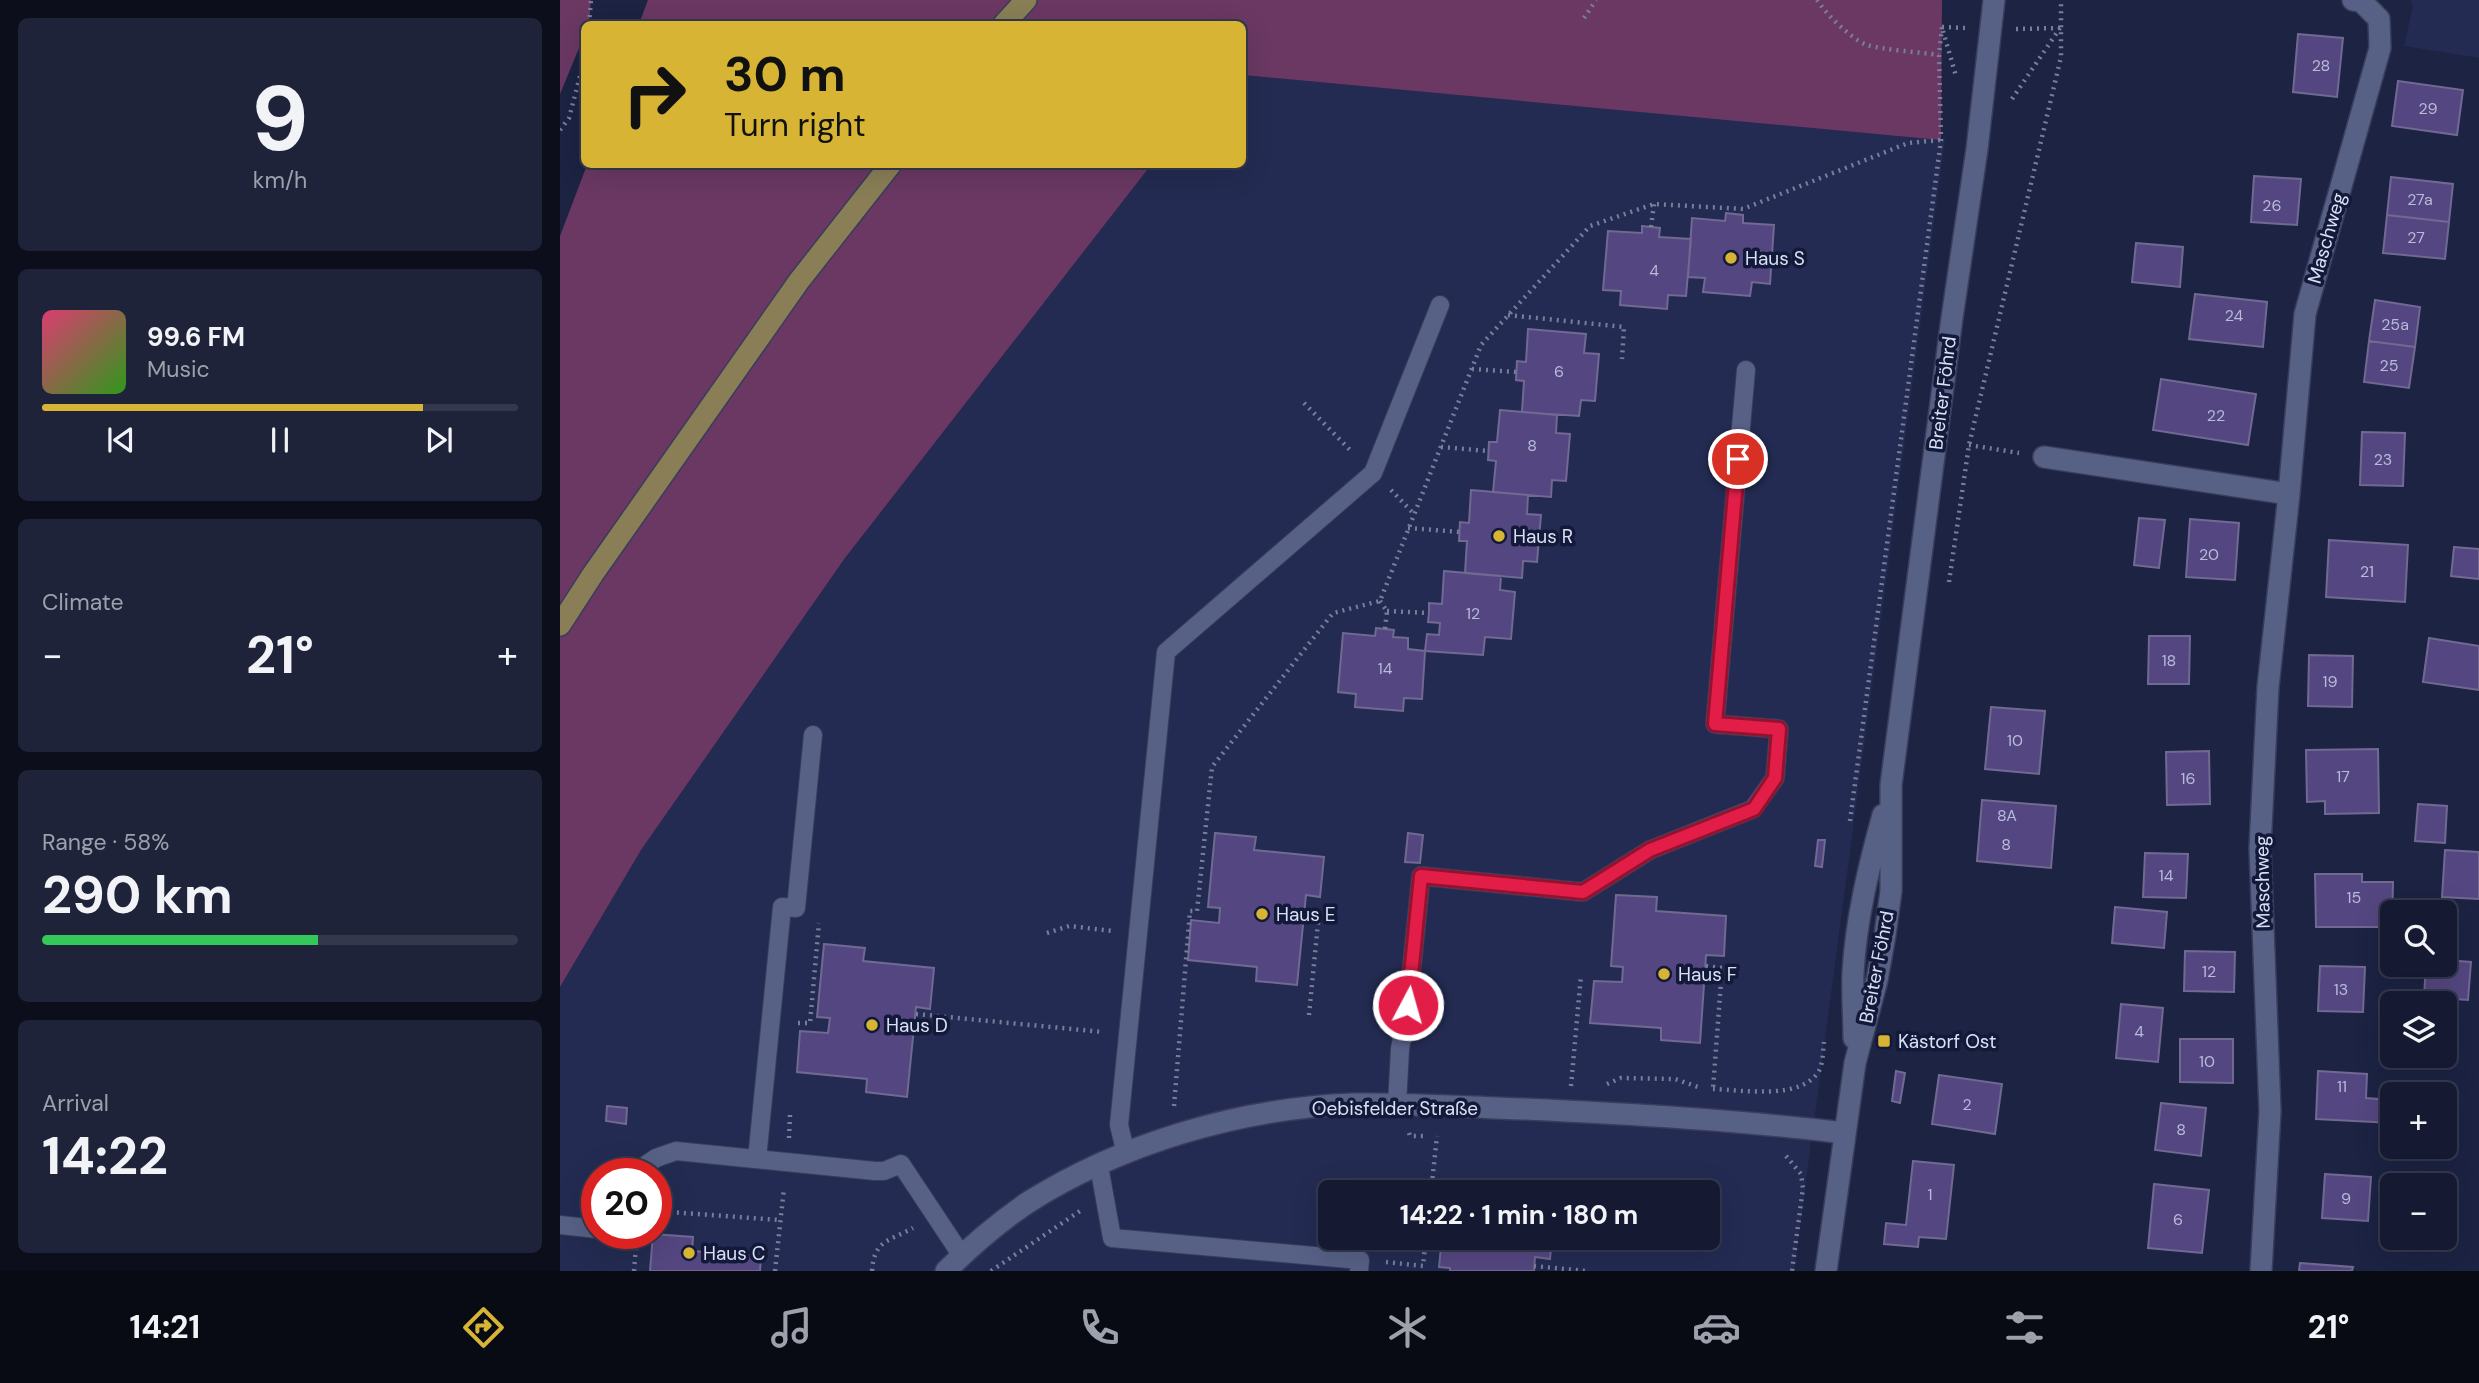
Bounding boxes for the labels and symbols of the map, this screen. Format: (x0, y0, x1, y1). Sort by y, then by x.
house number: 28 (2312, 55, 2330, 76)
house number: 29 (2418, 98, 2438, 119)
house number: 27a (2407, 189, 2433, 210)
street label: Maschweg (2302, 190, 2351, 286)
house number: 26 (2262, 195, 2282, 216)
house number: 27 (2407, 227, 2425, 248)
place label: Haus S (1745, 246, 1805, 271)
marker: Haus S (1723, 250, 1739, 266)
house number: 4 (1649, 260, 1659, 281)
house number: 24 (2225, 305, 2244, 326)
house number: 25a (2381, 314, 2409, 335)
street label: Breiter Föhrd (1923, 335, 1962, 451)
house number: 25 (2380, 355, 2398, 376)
house number: 6 (1554, 361, 1564, 382)
house number: 22 (2207, 405, 2225, 426)
pin (1708, 429, 1768, 489)
house number: 8 (1527, 435, 1537, 456)
house number: 23 (2374, 449, 2392, 470)
place label: Haus R (1513, 524, 1573, 549)
marker: Haus R (1491, 528, 1507, 544)
house number: 20 (2199, 544, 2219, 565)
house number: 21 (2360, 561, 2374, 582)
house number: 12 (1466, 603, 1480, 624)
house number: 18 (2162, 650, 2176, 671)
house number: 14 (1378, 658, 1393, 679)
house number: 19 (2322, 671, 2338, 692)
house number: 10 (2007, 730, 2023, 751)
house number: 17 (2336, 766, 2350, 787)
house number: 16 (2180, 768, 2196, 789)
house number: 8A (1997, 805, 2017, 826)
house number: 8 (2001, 834, 2011, 855)
street label: Maschweg (2249, 835, 2276, 929)
house number: 14 (2159, 865, 2174, 886)
house number: 15 (2347, 887, 2361, 908)
place label: Haus E (1276, 902, 1336, 927)
marker: Haus E (1254, 906, 1270, 922)
street label: Breiter Föhrd (1853, 909, 1900, 1025)
house number: 12 (2202, 961, 2216, 982)
place label: Haus F (1678, 962, 1737, 987)
marker: Haus F (1656, 966, 1672, 982)
position arrow (1371, 968, 1445, 1042)
house number: 13 (2334, 979, 2348, 1000)
place label: Haus D (886, 1013, 948, 1038)
marker: Haus D (864, 1017, 880, 1033)
house number: 4 (2134, 1021, 2144, 1042)
place label: Kästorf Ost (1898, 1029, 1996, 1054)
marker: Kästorf Ost (1876, 1033, 1892, 1049)
house number: 10 (2199, 1051, 2215, 1072)
house number: 11 (2337, 1076, 2347, 1097)
house number: 2 (1962, 1094, 1972, 1115)
street label: Oebisfelder Straße (1312, 1096, 1478, 1121)
house number: 8 (2176, 1119, 2186, 1140)
speed limit sign: 20 (581, 1158, 672, 1249)
house number: 1 (1928, 1184, 1933, 1205)
house number: 9 (2341, 1188, 2351, 1209)
house number: 6 (2173, 1209, 2183, 1230)
place label: Haus C (703, 1241, 765, 1266)
marker: Haus C (681, 1245, 697, 1261)

